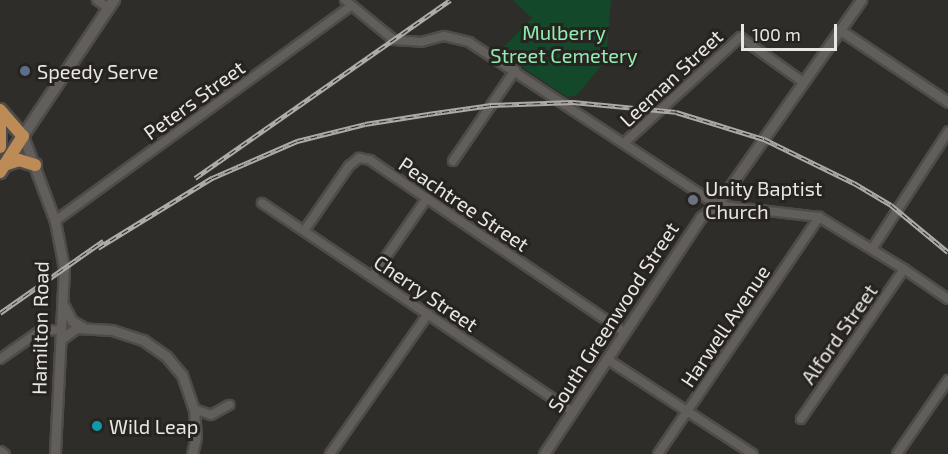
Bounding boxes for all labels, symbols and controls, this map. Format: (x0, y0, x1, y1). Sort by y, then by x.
scale bar (744, 12, 840, 50)
park label: Mulberry Street Cemetery (490, 21, 638, 68)
text: 100 m (752, 23, 801, 45)
street label: Leeman Street (615, 24, 727, 132)
street label: Peters Street (139, 55, 249, 145)
place label: Speedy Serve (37, 59, 159, 83)
marker: Speedy Serve (18, 64, 32, 78)
street label: Peachtree Street (394, 152, 534, 256)
place label: Unity Baptist Church (705, 176, 823, 223)
marker: Unity Baptist Church (686, 193, 700, 207)
street label: South Greenwood Street (543, 217, 683, 417)
street label: Cherry Street (369, 249, 483, 337)
street label: Harwell Avenue (675, 260, 775, 392)
street label: Hamilton Road (27, 261, 53, 395)
street label: Alford Street (796, 279, 882, 389)
place label: Wild Leap (109, 414, 198, 438)
marker: Wild Leap (90, 419, 104, 433)

